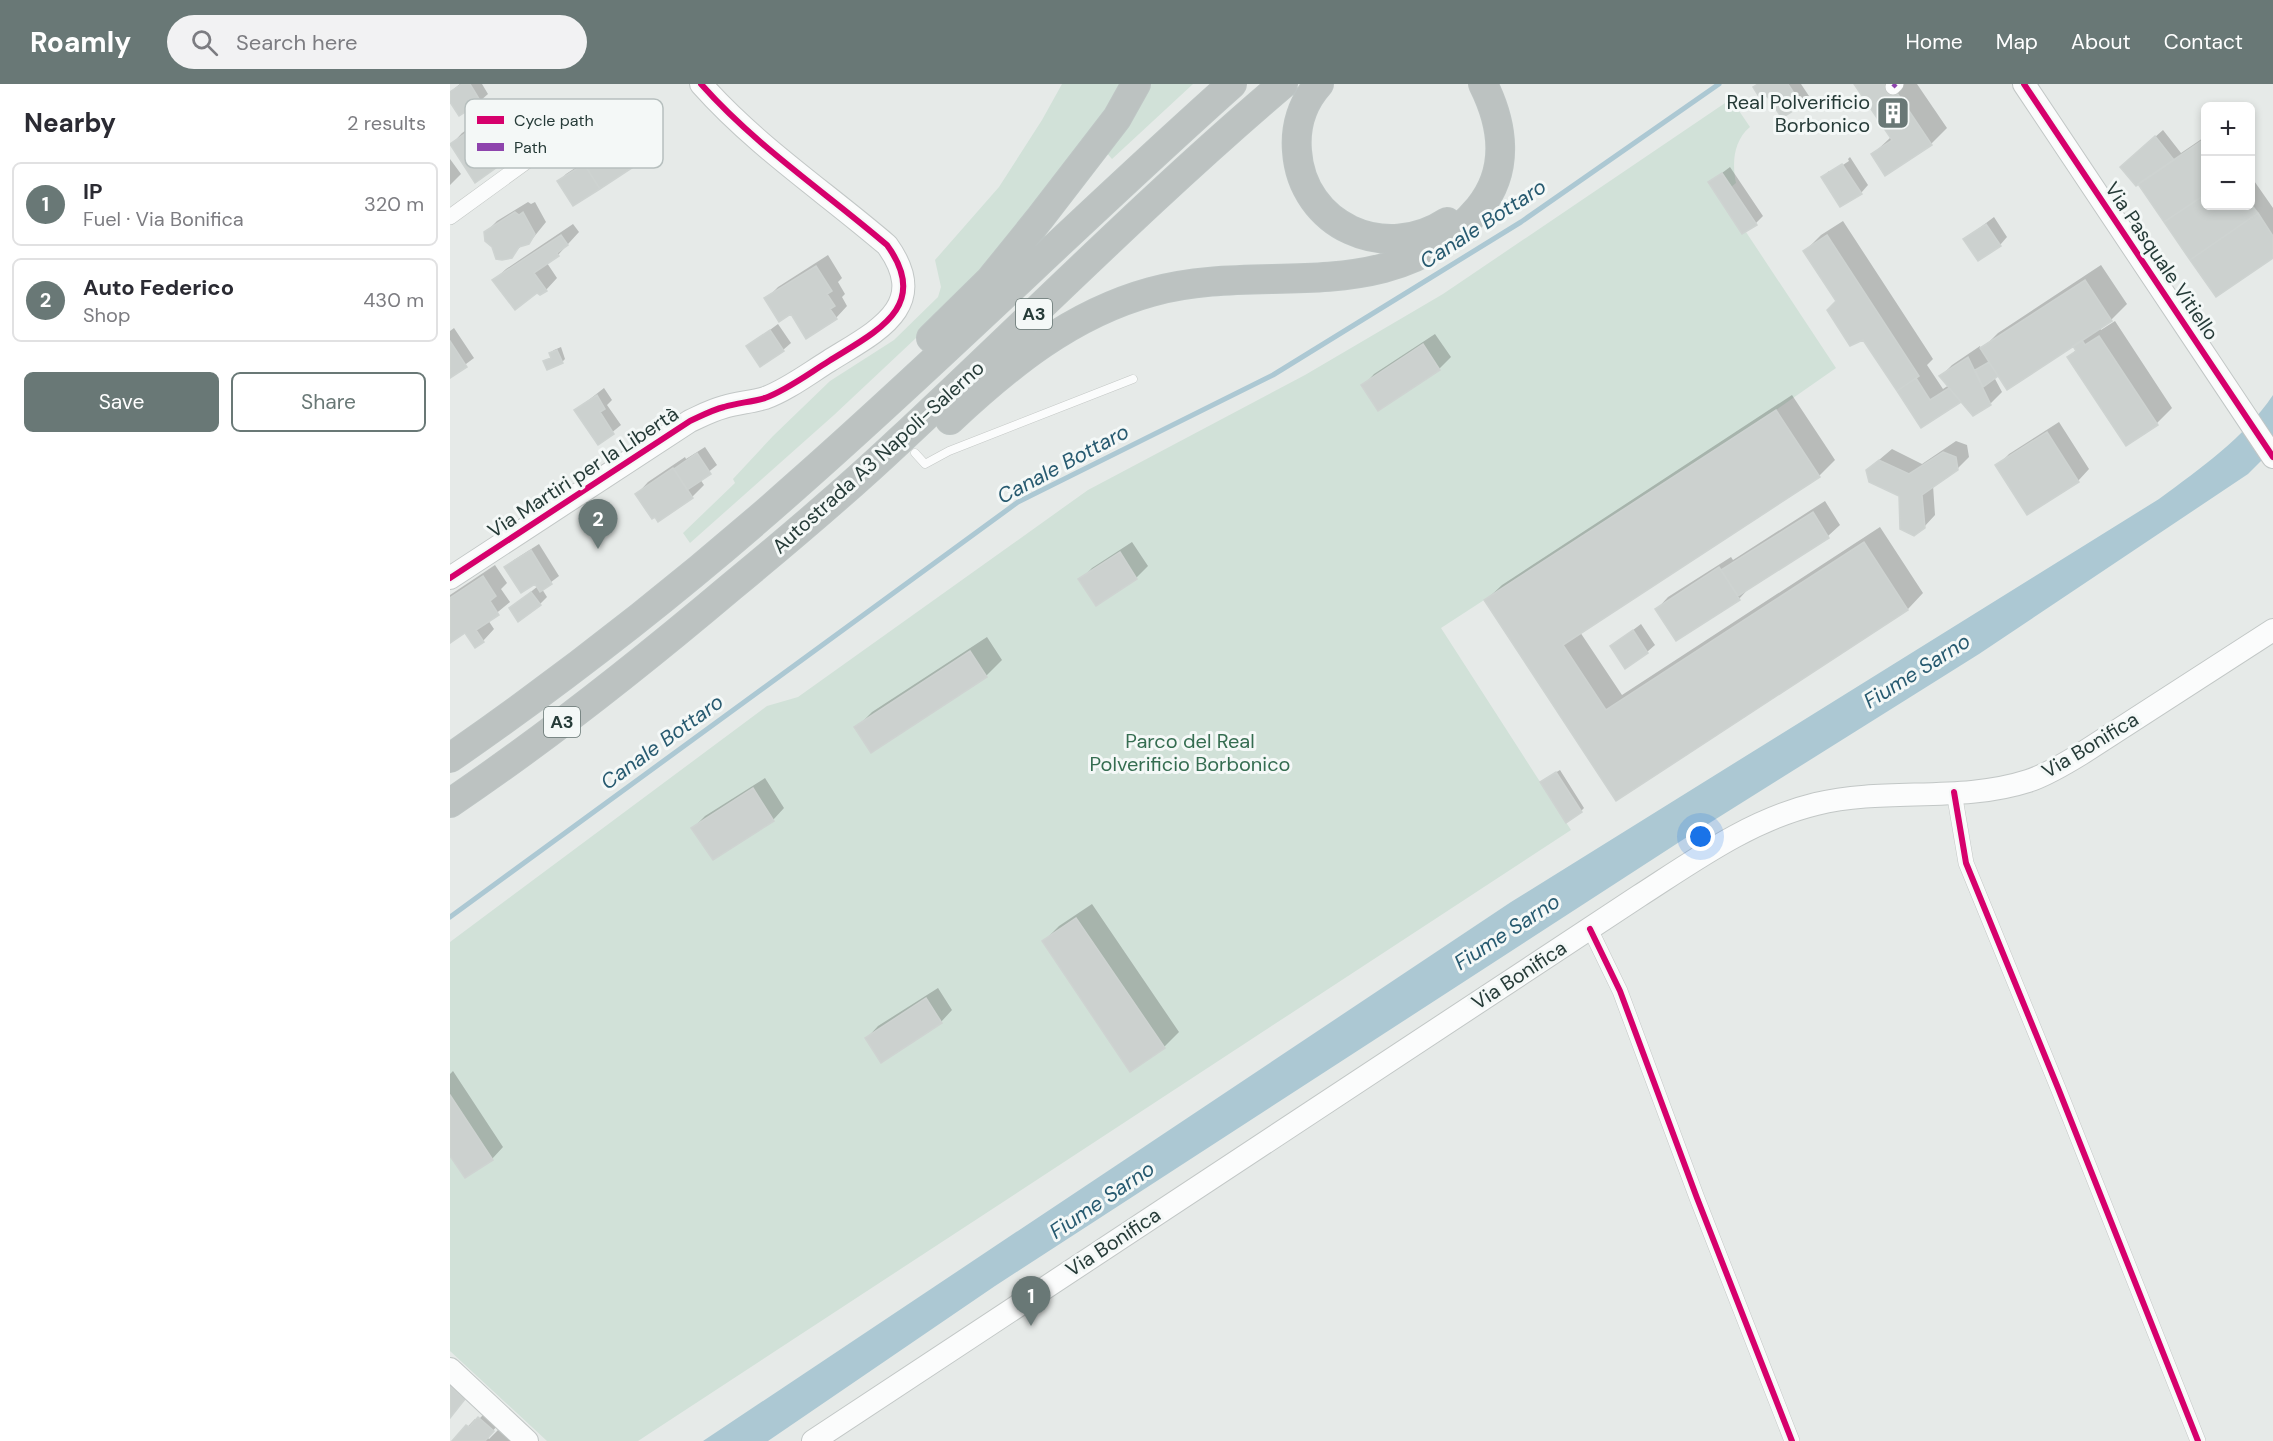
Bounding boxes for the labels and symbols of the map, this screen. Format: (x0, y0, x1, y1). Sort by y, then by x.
place label: Real Polverificio Borbonico (1726, 89, 1870, 138)
building icon: Real Polverificio Borbonico (1875, 95, 1911, 131)
legend (465, 99, 663, 168)
text: Cycle path (514, 110, 594, 131)
text: Path (514, 137, 547, 158)
water label: Canale Bottaro (1414, 173, 1552, 275)
street label: Via Pasquale Vitiello (2099, 177, 2225, 345)
road number: A3 (1016, 299, 1052, 329)
street label: Autostrada A3 Napoli-Salerno (767, 355, 989, 559)
street label: Via Martiri per la Libertà (483, 401, 683, 543)
water label: Canale Bottaro (992, 417, 1134, 511)
pin: 2 (578, 500, 618, 549)
water label: Fiume Sarno (1858, 627, 1976, 715)
water label: Canale Bottaro (595, 688, 729, 796)
street label: Via Bonifica (2037, 706, 2143, 784)
road number: A3 (544, 707, 580, 737)
park label: Parco del Real Polverificio Borbonico (1090, 728, 1290, 777)
your location (1686, 822, 1715, 851)
water label: Fiume Sarno (1449, 887, 1565, 977)
street label: Via Bonifica (1467, 935, 1571, 1015)
water label: Fiume Sarno (1044, 1155, 1160, 1245)
street label: Via Bonifica (1061, 1202, 1165, 1282)
pin: 1 (1012, 1276, 1050, 1326)

